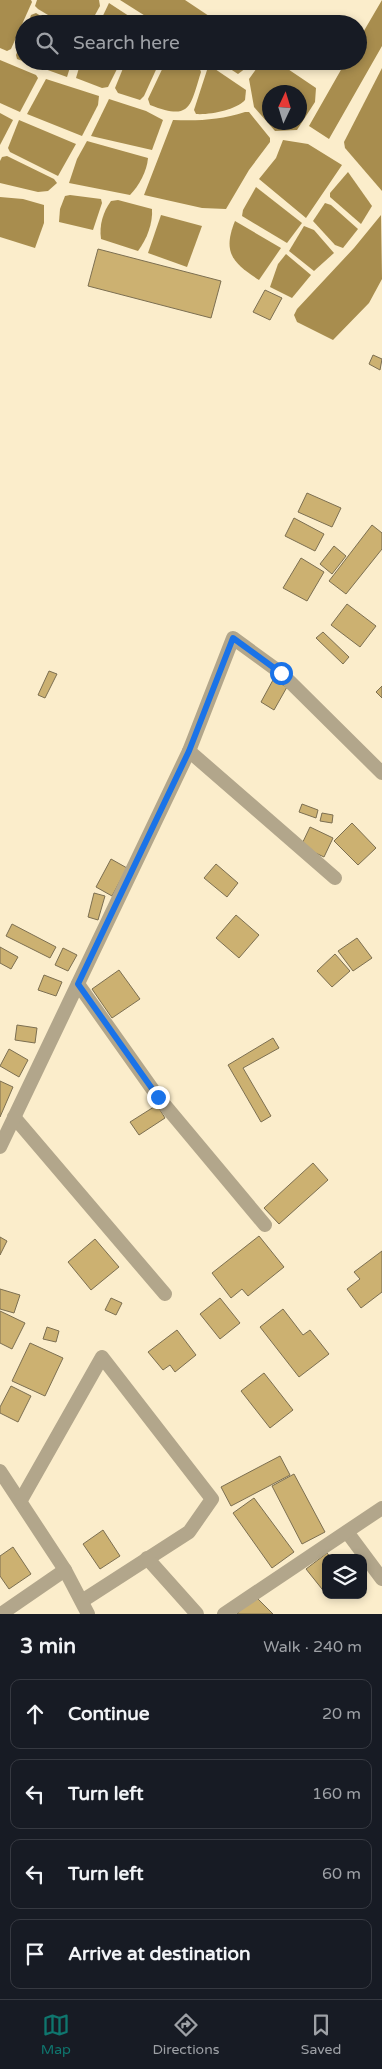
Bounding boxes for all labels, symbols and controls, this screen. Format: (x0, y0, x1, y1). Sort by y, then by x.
search box (15, 15, 367, 70)
icon: search (33, 29, 61, 57)
text: Search here (73, 32, 180, 54)
north arrow (262, 85, 307, 130)
route start (270, 662, 293, 685)
route end (147, 1086, 170, 1109)
map controls (322, 1554, 367, 1599)
button: layers (322, 1554, 367, 1599)
text: 3 min (20, 1634, 76, 1659)
text: Walk · 240 m (263, 1637, 362, 1657)
icon: ahead (21, 1700, 49, 1728)
text: Continue (68, 1703, 150, 1725)
text: 20 m (322, 1704, 361, 1724)
icon: left (21, 1780, 49, 1808)
text: Turn left (68, 1783, 144, 1805)
text: 160 m (312, 1784, 361, 1804)
icon: left (21, 1860, 49, 1888)
text: Turn left (68, 1863, 144, 1885)
text: 60 m (322, 1864, 361, 1884)
icon: arrive (21, 1940, 49, 1968)
text: Arrive at destination (68, 1943, 251, 1965)
tab: Map (41, 2011, 71, 2058)
tab: Directions (152, 2011, 219, 2058)
tab: Saved (301, 2011, 341, 2058)

